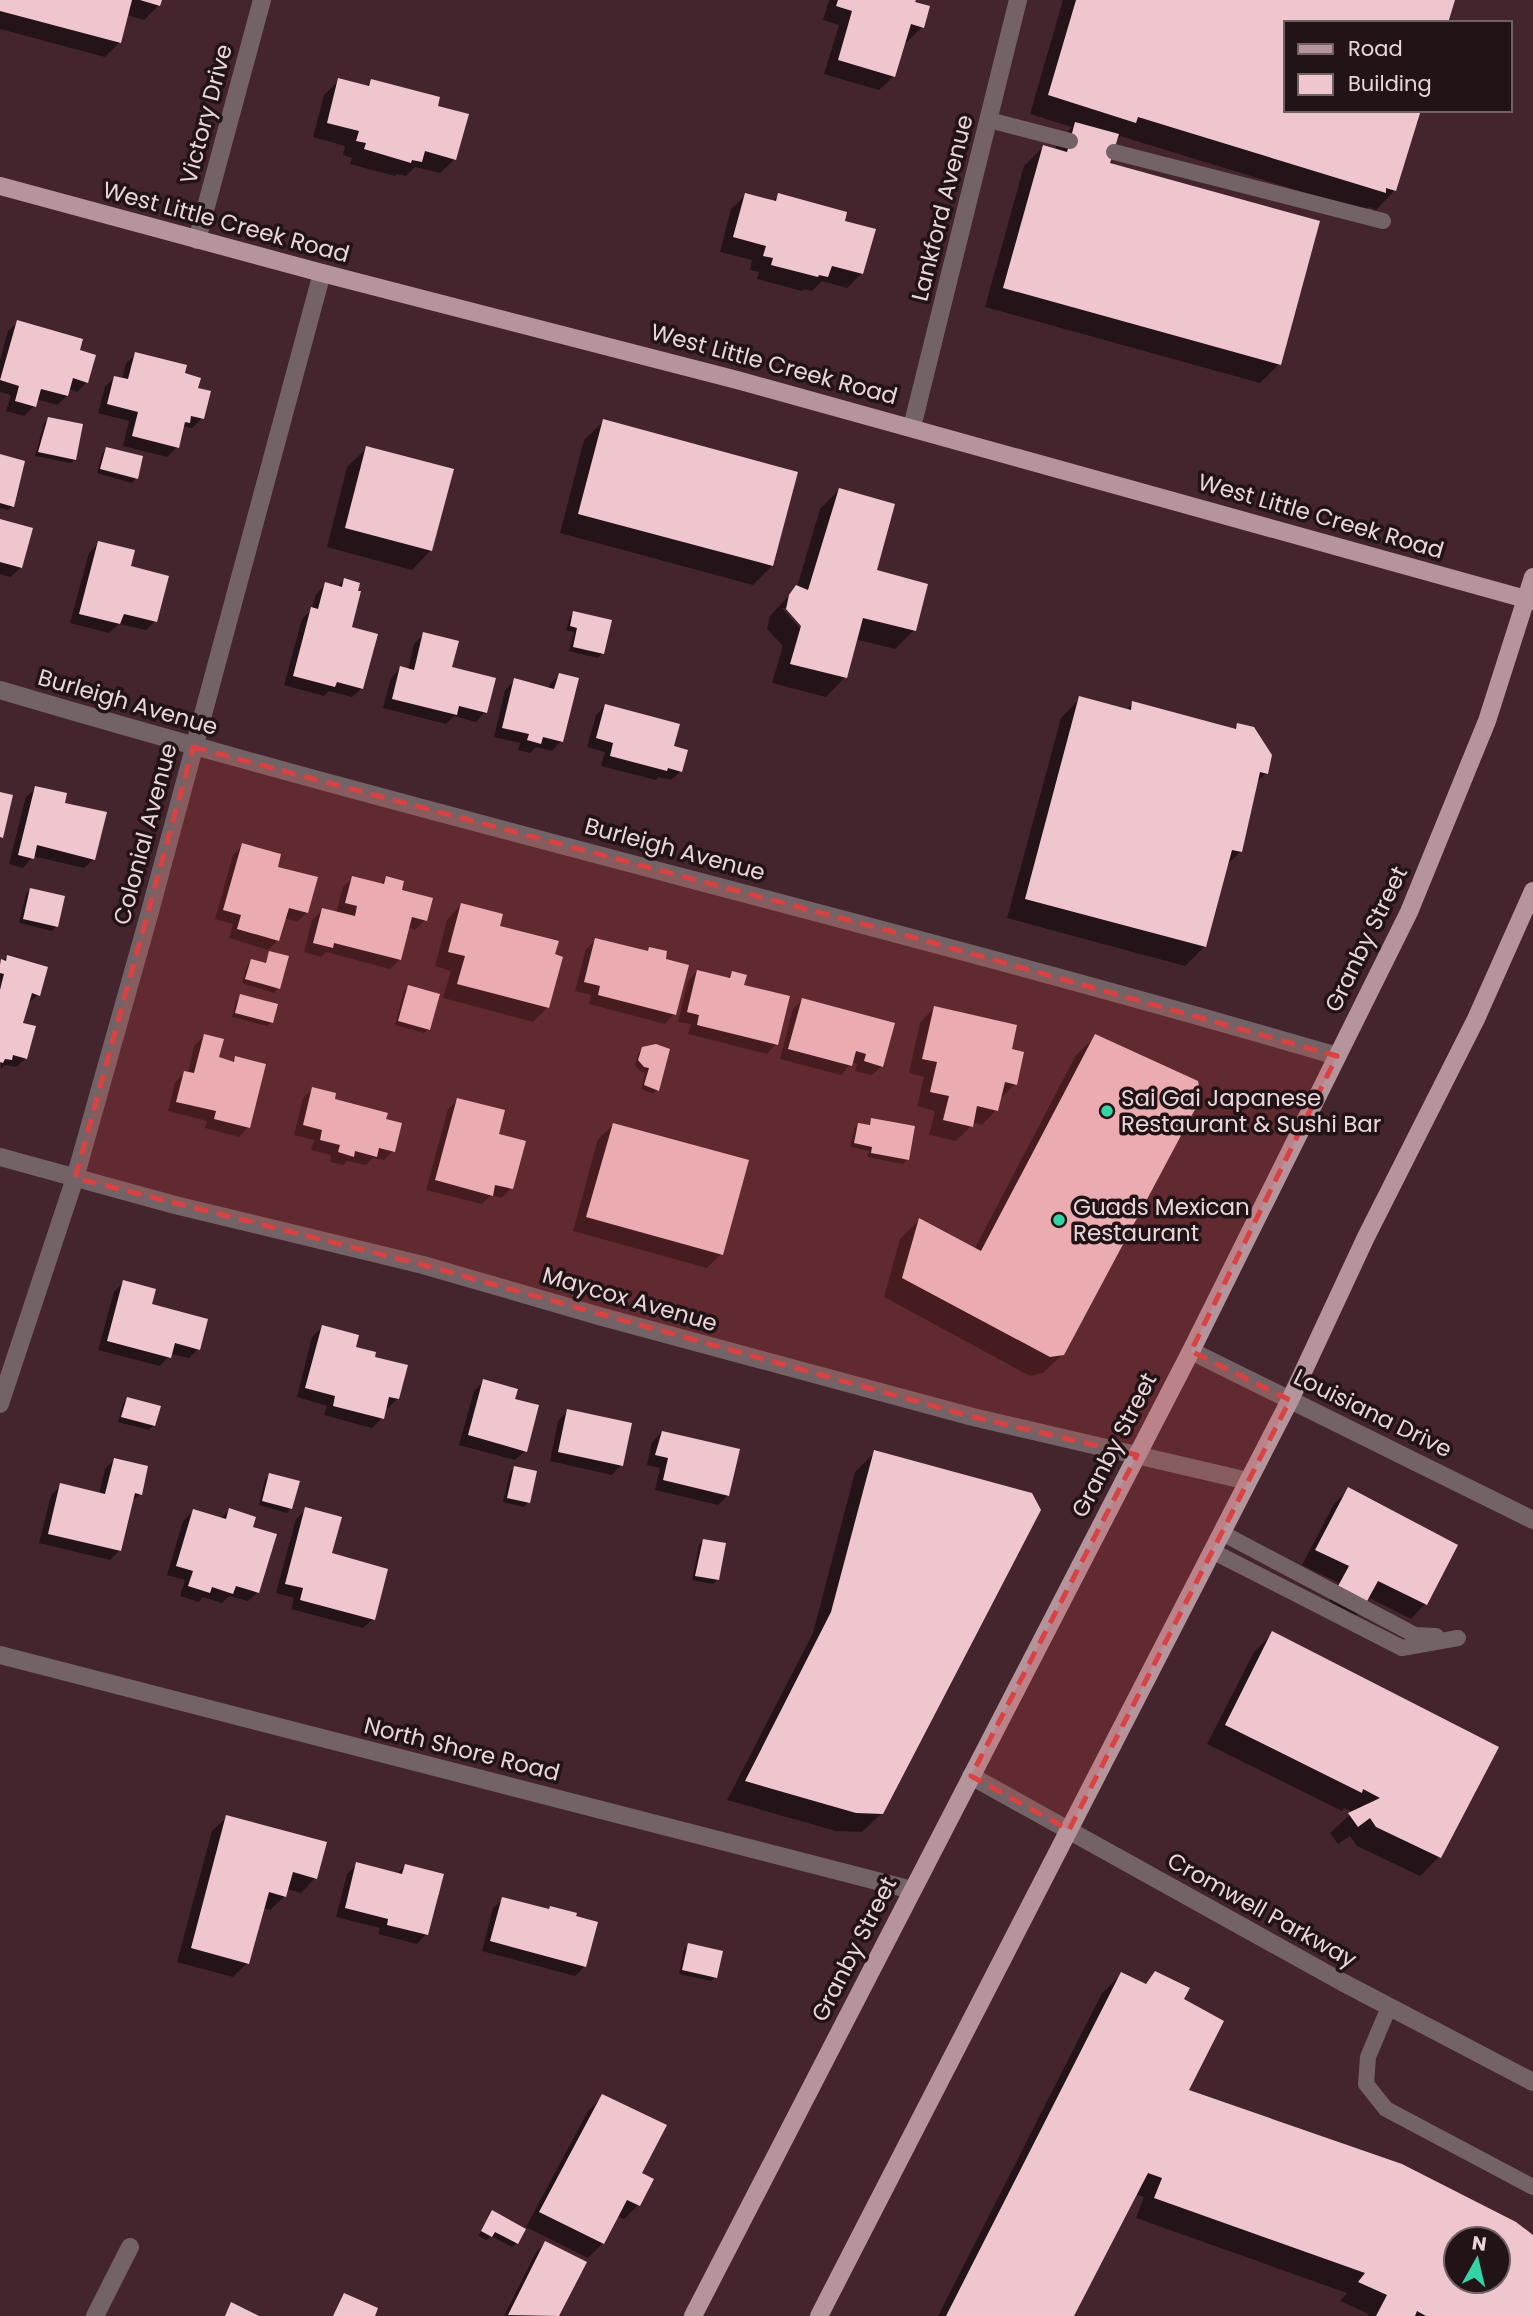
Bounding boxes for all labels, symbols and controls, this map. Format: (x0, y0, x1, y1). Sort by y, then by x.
legend (1284, 21, 1512, 112)
text: Road (1348, 34, 1403, 63)
street label: Victory Drive (172, 41, 240, 187)
text: Building (1348, 69, 1432, 98)
street label: Lankford Avenue (903, 111, 981, 305)
street label: West Little Creek Road (99, 174, 353, 270)
street label: West Little Creek Road (647, 316, 901, 412)
street label: West Little Creek Road (1194, 466, 1448, 566)
street label: Burleigh Avenue (34, 661, 222, 743)
street label: Colonial Avenue (105, 740, 185, 928)
street label: Burleigh Avenue (581, 810, 769, 888)
street label: Granby Street (1317, 861, 1415, 1017)
place label: Sai Gai Japanese Restaurant & Sushi Bar (1121, 1082, 1381, 1140)
marker: Sai Gai Japanese Restaurant & Sushi Bar (1099, 1103, 1115, 1119)
place label: Guads Mexican Restaurant (1073, 1191, 1250, 1249)
marker: Guads Mexican Restaurant (1051, 1212, 1067, 1228)
street label: Maycox Avenue (539, 1259, 721, 1339)
street label: Louisiana Drive (1289, 1361, 1457, 1465)
street label: Granby Street (1064, 1367, 1164, 1523)
street label: North Shore Road (361, 1709, 563, 1789)
street label: Cromwell Parkway (1162, 1845, 1362, 1975)
street label: Granby Street (804, 1871, 904, 2027)
north arrow (1442, 2225, 1512, 2295)
text: N (1470, 2229, 1488, 2258)

